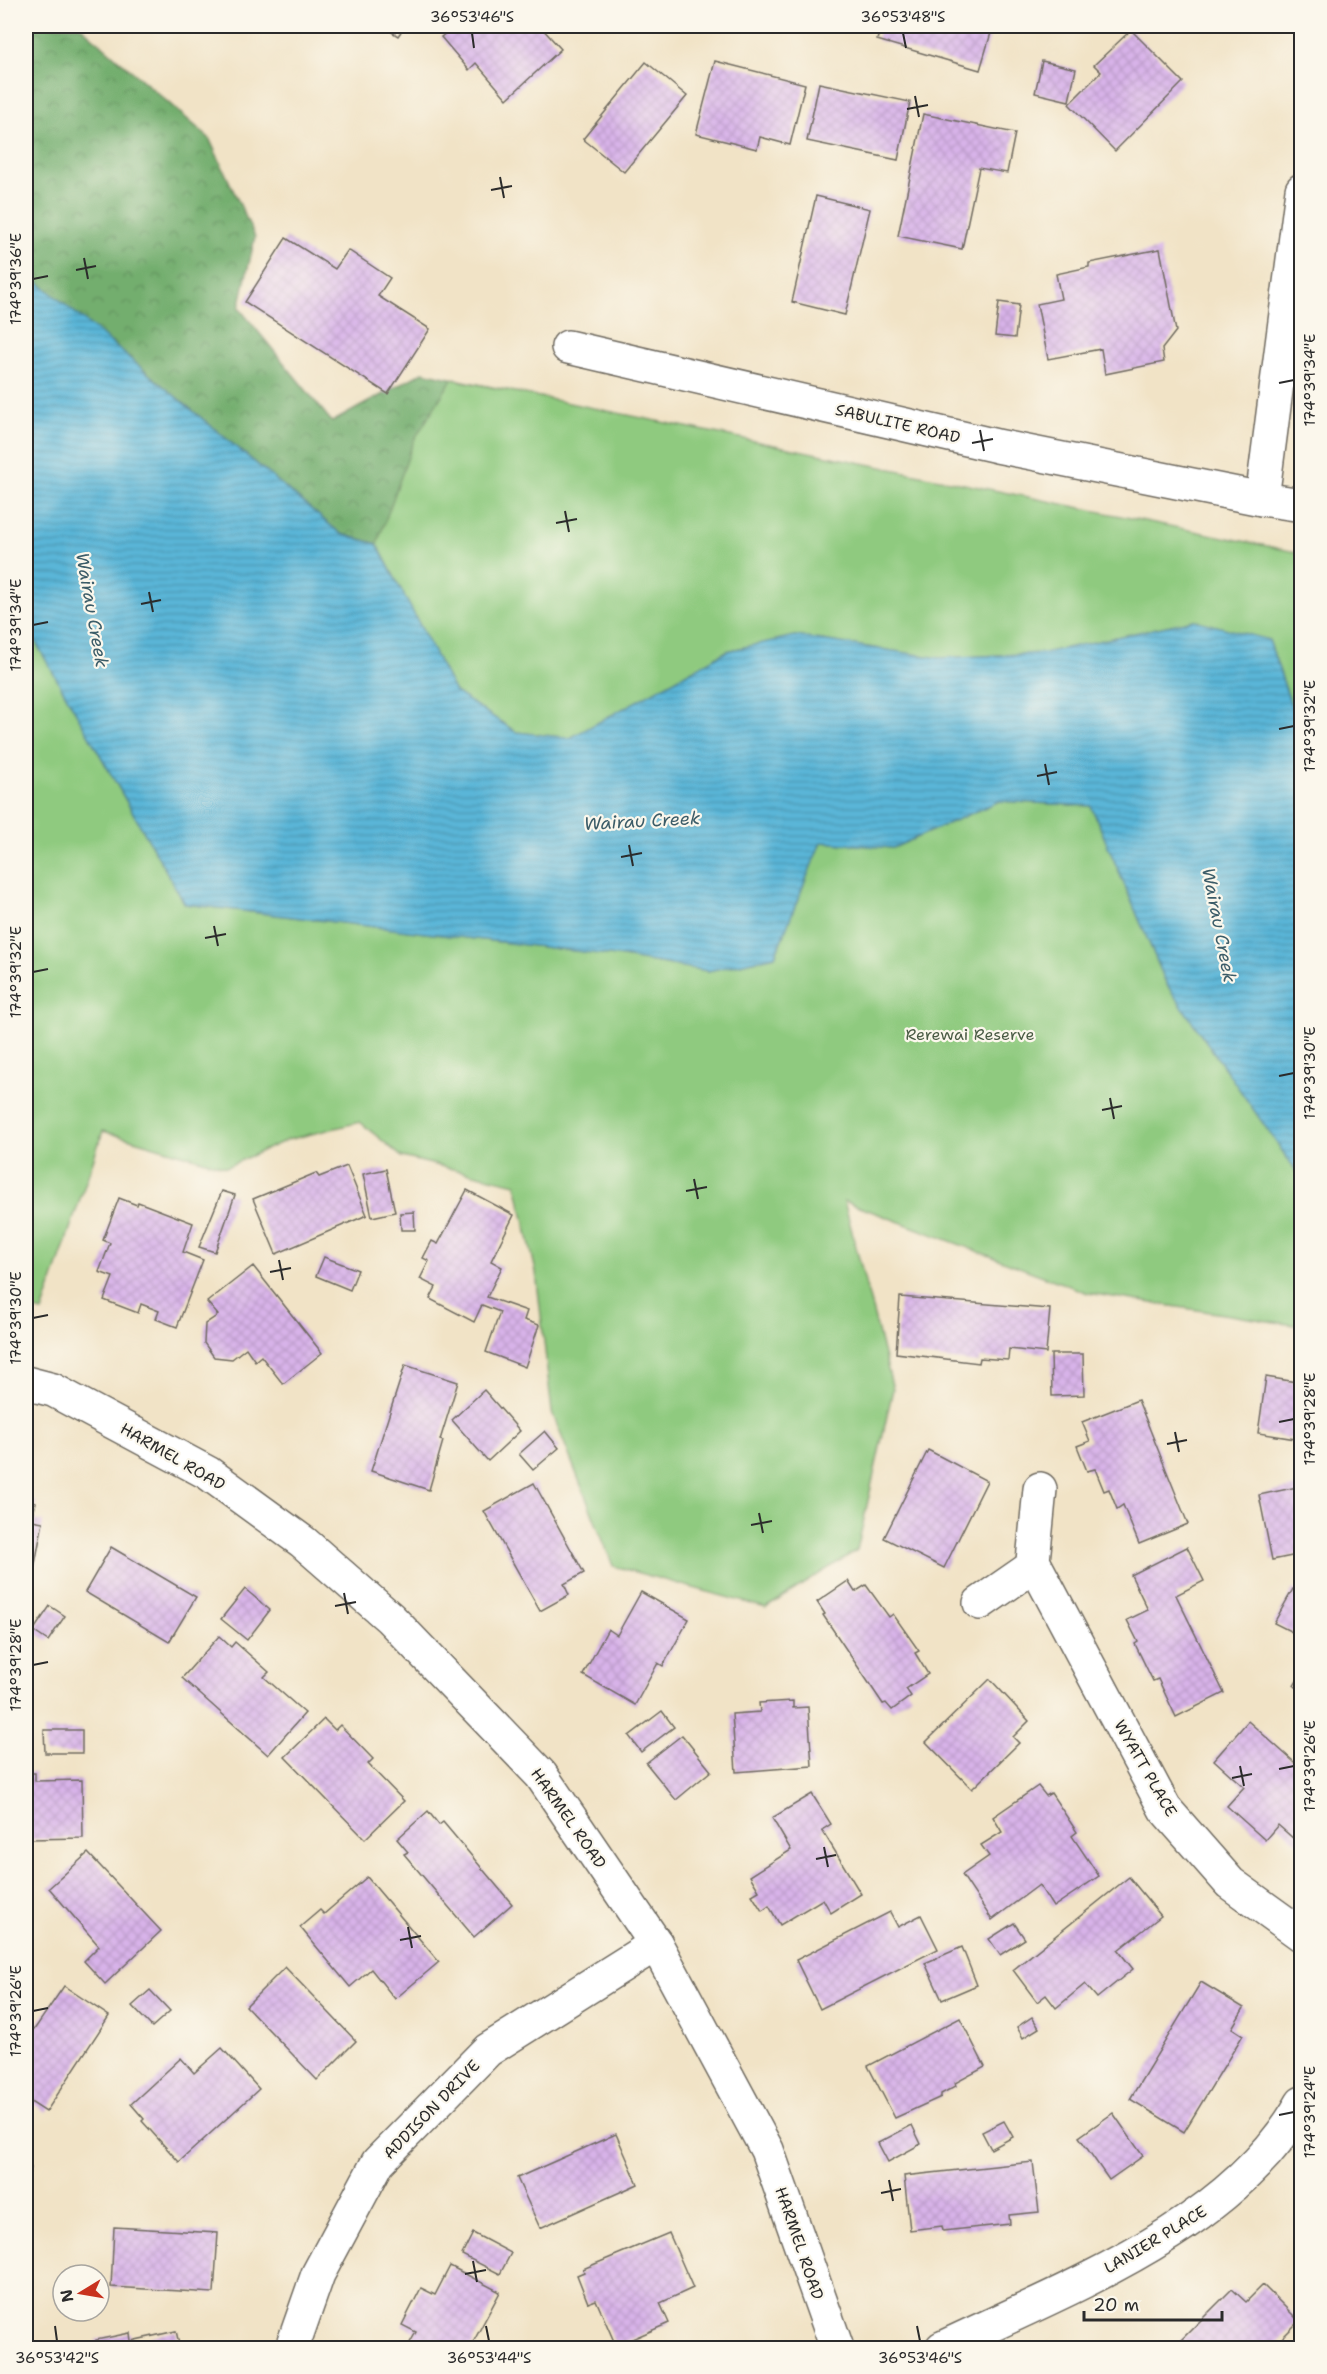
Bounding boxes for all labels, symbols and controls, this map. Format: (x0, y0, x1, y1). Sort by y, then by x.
text: 36°53'46"S (430, 7, 514, 27)
text: 36°53'48"S (861, 7, 945, 27)
text: 174°39'36"E (6, 233, 26, 325)
text: 174°39'34"E (1300, 334, 1320, 426)
street label: SABULITE ROAD (833, 399, 962, 448)
water label: Wairau Creek (70, 551, 114, 670)
text: 174°39'34"E (6, 579, 26, 671)
text: 174°39'32"E (1300, 680, 1320, 772)
water label: Wairau Creek (583, 806, 701, 836)
water label: Wairau Creek (1196, 866, 1242, 985)
text: 174°39'32"E (6, 926, 26, 1018)
park label: Rerewai Reserve (905, 1024, 1035, 1045)
text: 174°39'30"E (1300, 1026, 1320, 1120)
text: 174°39'30"E (6, 1271, 26, 1365)
text: 174°39'28"E (1300, 1373, 1320, 1465)
street label: HARMEL ROAD (116, 1418, 229, 1495)
text: 174°39'28"E (6, 1619, 26, 1711)
street label: WYATT PLACE (1109, 1716, 1182, 1820)
text: 174°39'26"E (1300, 1720, 1320, 1812)
street label: HARMEL ROAD (526, 1764, 611, 1873)
text: 174°39'26"E (6, 1965, 26, 2057)
street label: ADDISON DRIVE (379, 2055, 484, 2164)
text: 174°39'24"E (1300, 2066, 1320, 2158)
street label: HARMEL ROAD (770, 2184, 829, 2302)
street label: LANIER PLACE (1100, 2201, 1210, 2278)
north arrow (51, 2263, 111, 2323)
scale bar (1084, 2284, 1222, 2322)
text: N (55, 2288, 78, 2304)
text: 20 m (1093, 2293, 1139, 2317)
text: 36°53'42"S (15, 2348, 99, 2368)
text: 36°53'44"S (447, 2348, 531, 2368)
text: 36°53'46"S (878, 2348, 962, 2368)

